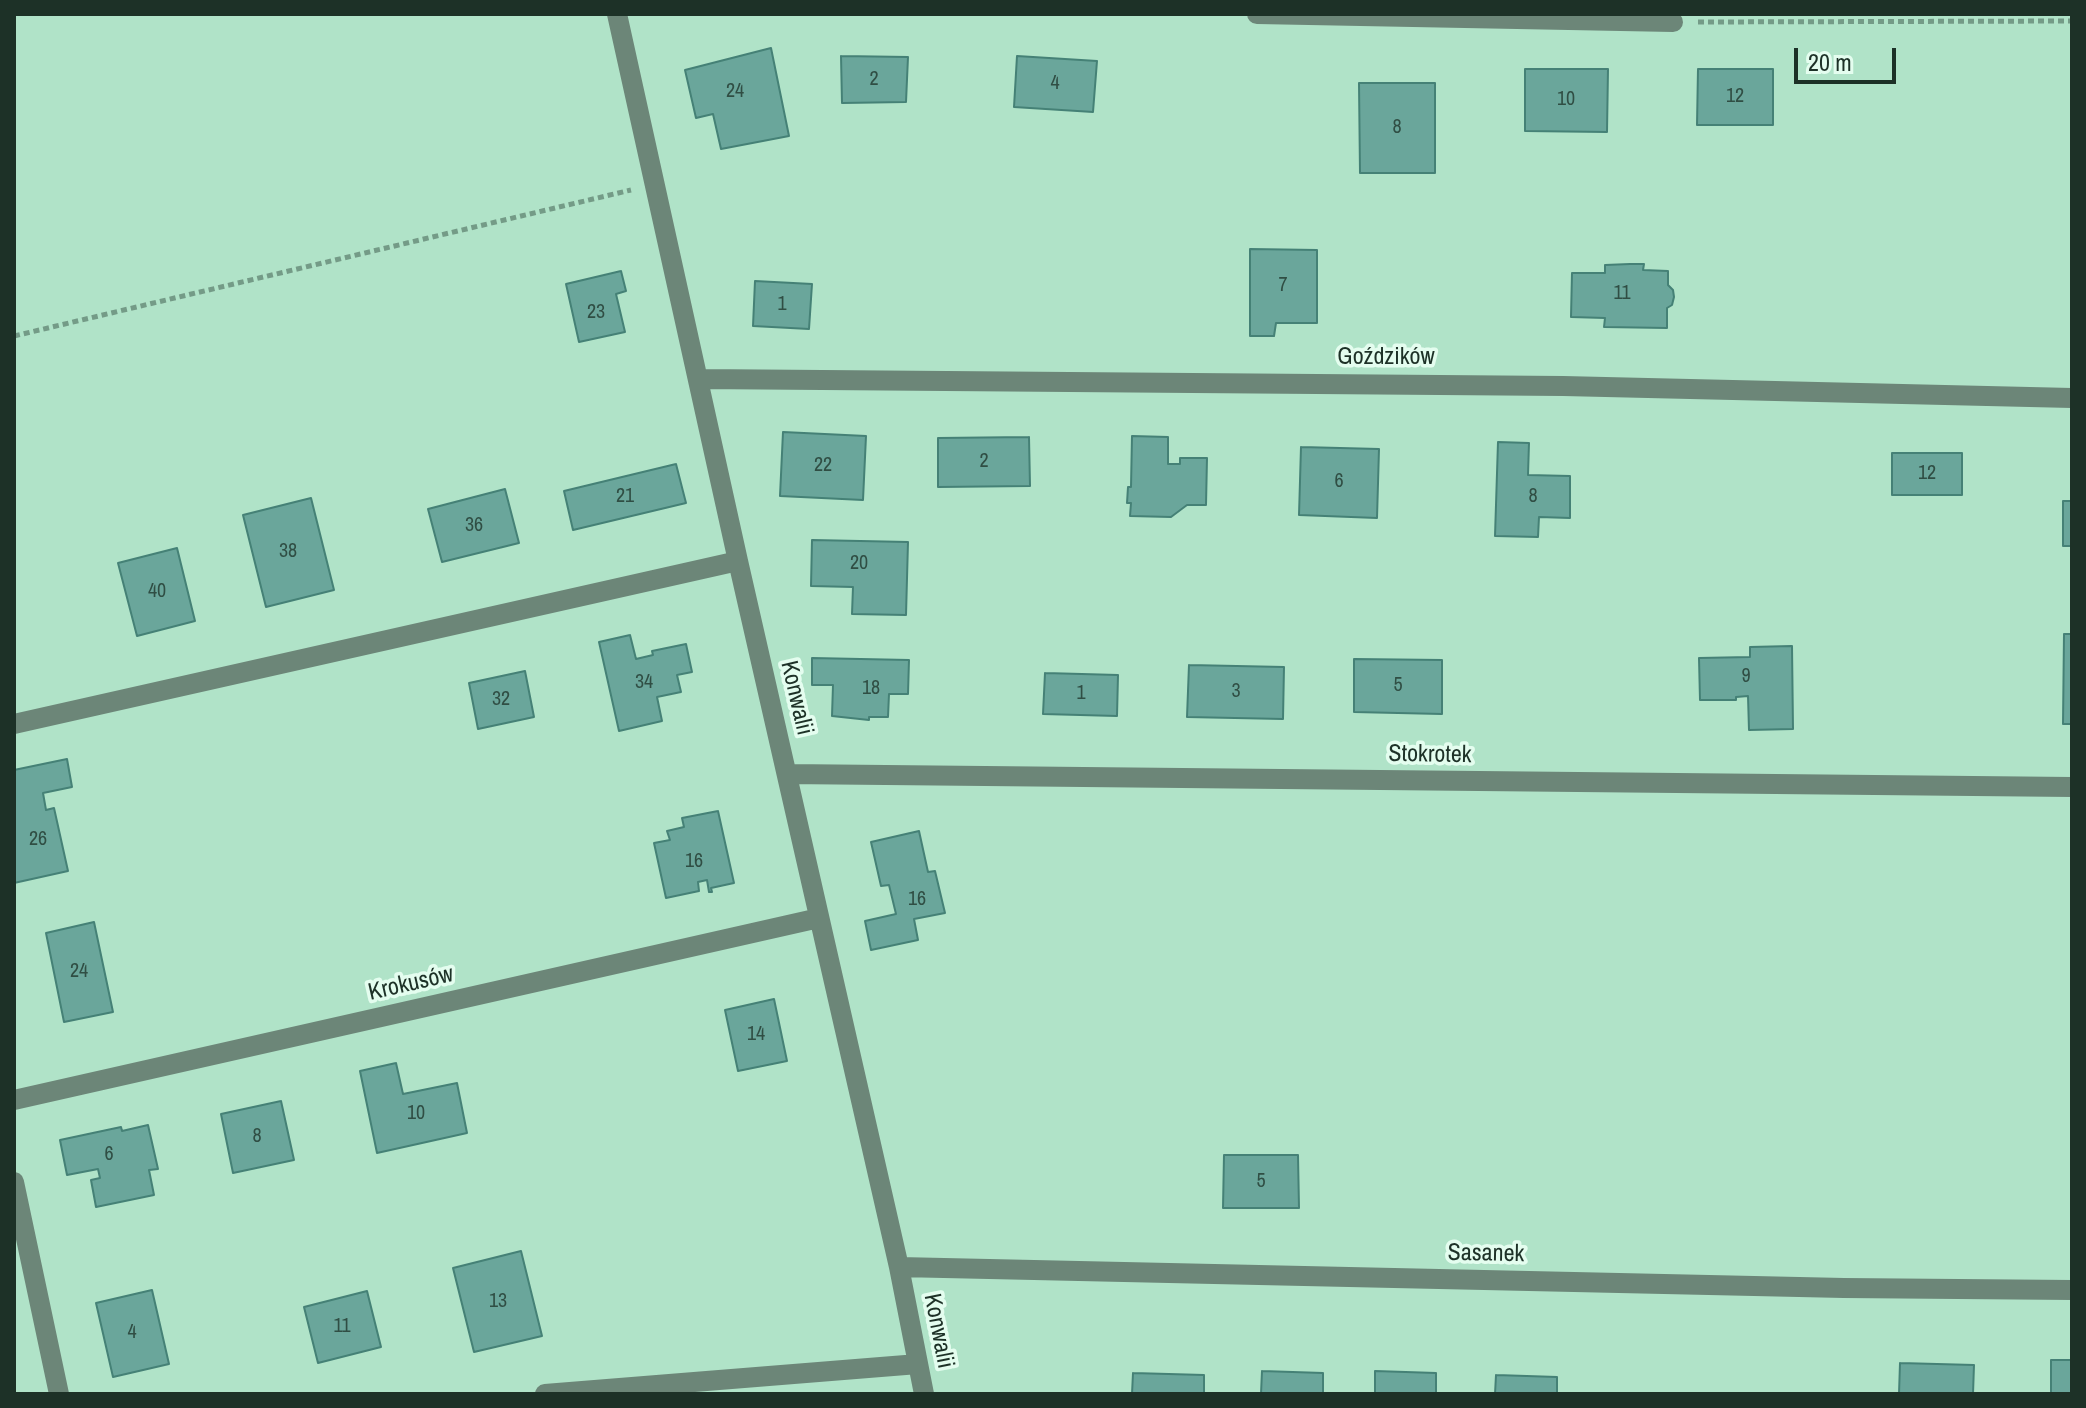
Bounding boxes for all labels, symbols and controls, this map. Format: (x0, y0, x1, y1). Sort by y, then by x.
scale bar (1798, 32, 1900, 82)
text: 20 m (1808, 46, 1852, 78)
house number: 2 (869, 68, 879, 92)
house number: 4 (1050, 72, 1060, 96)
house number: 24 (726, 80, 744, 104)
house number: 12 (1726, 85, 1744, 109)
house number: 10 (1557, 88, 1575, 112)
house number: 8 (1392, 116, 1402, 140)
house number: 7 (1278, 274, 1288, 298)
house number: 11 (1613, 282, 1631, 306)
house number: 1 (777, 293, 787, 317)
house number: 23 (587, 301, 605, 325)
street label: Goździków (1337, 344, 1435, 372)
house number: 2 (979, 450, 989, 474)
house number: 22 (814, 454, 832, 478)
house number: 12 (1918, 462, 1936, 486)
house number: 6 (1334, 470, 1344, 494)
house number: 21 (616, 485, 634, 509)
house number: 8 (1528, 485, 1538, 509)
house number: 36 (465, 514, 483, 538)
house number: 38 (279, 540, 297, 564)
house number: 20 (850, 552, 868, 576)
house number: 40 (148, 580, 166, 604)
street label: Konwalii (773, 658, 819, 738)
house number: 9 (1741, 665, 1751, 689)
house number: 34 (635, 671, 653, 695)
house number: 5 (1393, 674, 1403, 698)
house number: 18 (862, 677, 880, 701)
house number: 3 (1231, 680, 1241, 704)
house number: 1 (1076, 682, 1086, 706)
house number: 32 (492, 688, 510, 712)
street label: Stokrotek (1388, 740, 1472, 770)
house number: 26 (29, 828, 47, 852)
house number: 16 (685, 850, 703, 874)
house number: 16 (908, 888, 926, 912)
house number: 24 (70, 960, 88, 984)
street label: Krokusów (366, 960, 456, 1008)
house number: 14 (747, 1023, 765, 1047)
house number: 10 (407, 1102, 425, 1126)
house number: 8 (252, 1125, 262, 1149)
house number: 6 (104, 1143, 114, 1167)
house number: 5 (1256, 1170, 1266, 1194)
street label: Sasanek (1447, 1239, 1525, 1269)
house number: 13 (489, 1290, 507, 1314)
street label: Konwalii (917, 1291, 959, 1371)
house number: 11 (333, 1315, 351, 1339)
house number: 4 (127, 1321, 137, 1345)

